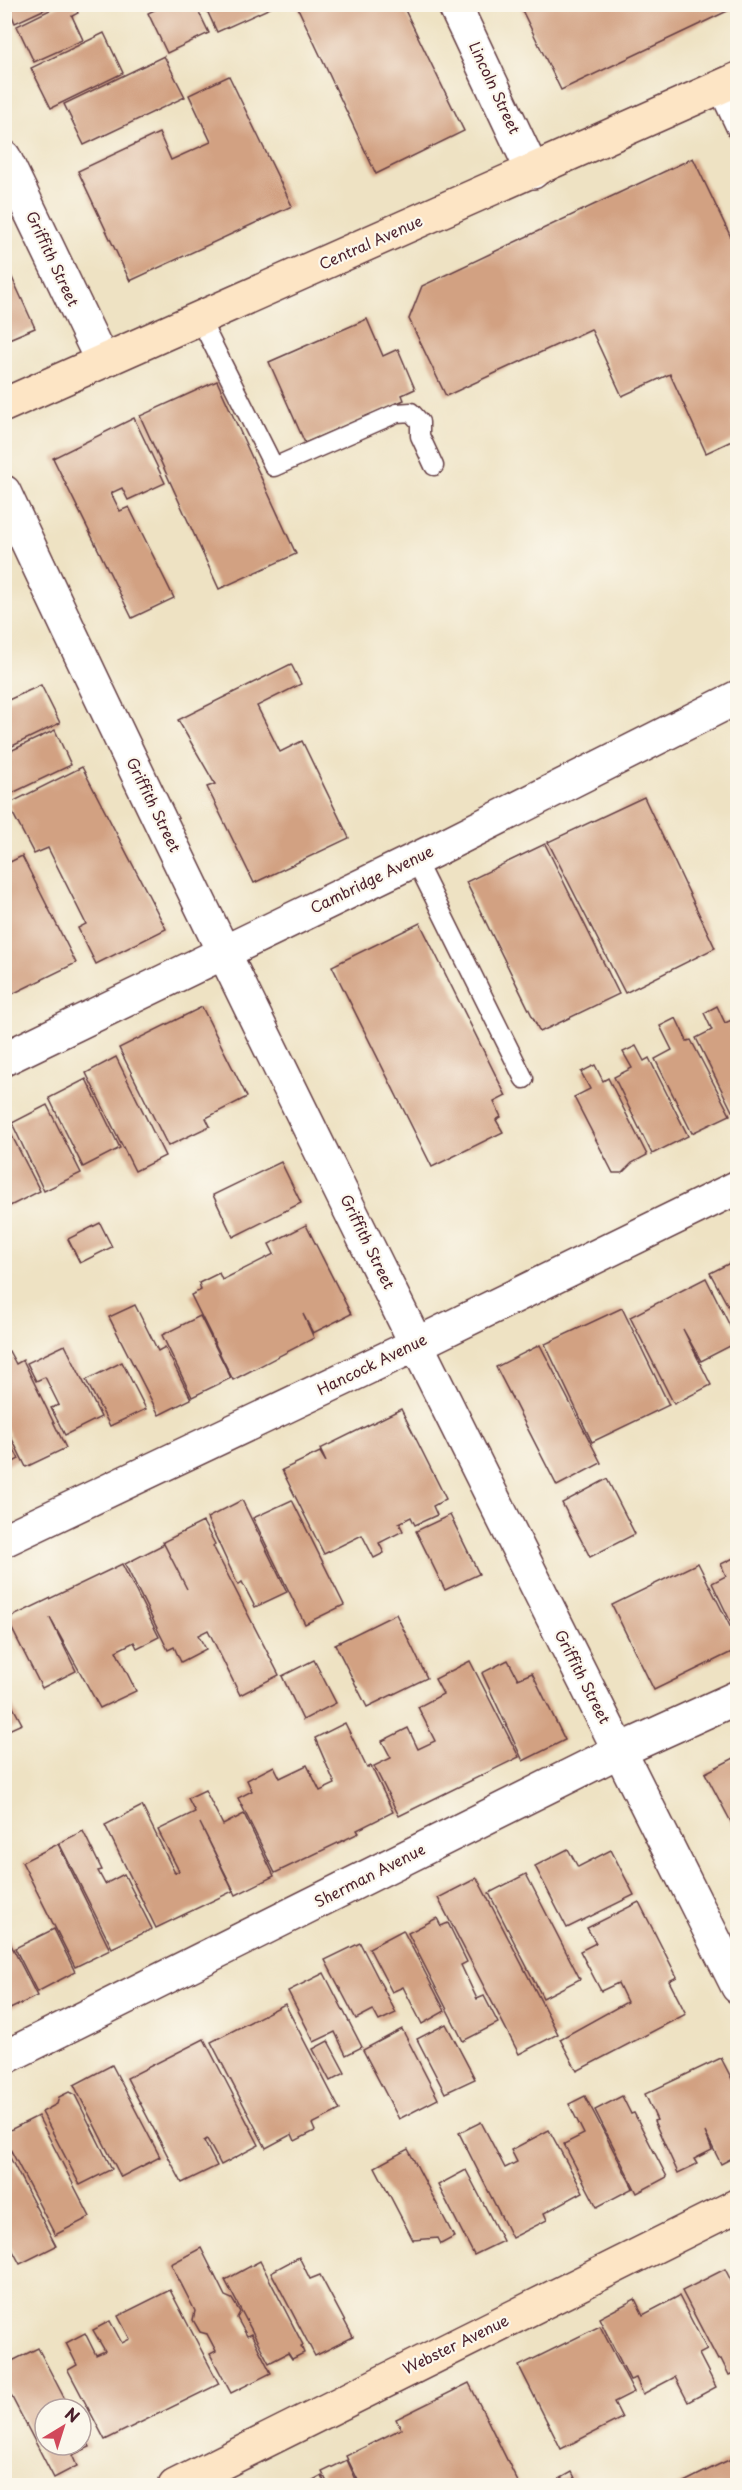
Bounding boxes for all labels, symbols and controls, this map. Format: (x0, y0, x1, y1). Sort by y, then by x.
street label: Lincoln Street (464, 37, 527, 137)
street label: Griffith Street (21, 207, 86, 310)
street label: Central Avenue (315, 209, 426, 275)
street label: Griffith Street (121, 753, 187, 856)
street label: Cambridge Avenue (306, 839, 437, 918)
street label: Griffith Street (335, 1190, 401, 1293)
street label: Hancock Avenue (312, 1327, 430, 1400)
street label: Griffith Street (550, 1625, 617, 1727)
street label: Sherman Avenue (310, 1837, 429, 1913)
street label: Webster Avenue (398, 2308, 512, 2379)
north arrow (33, 2397, 93, 2457)
text: N (60, 2401, 85, 2428)

